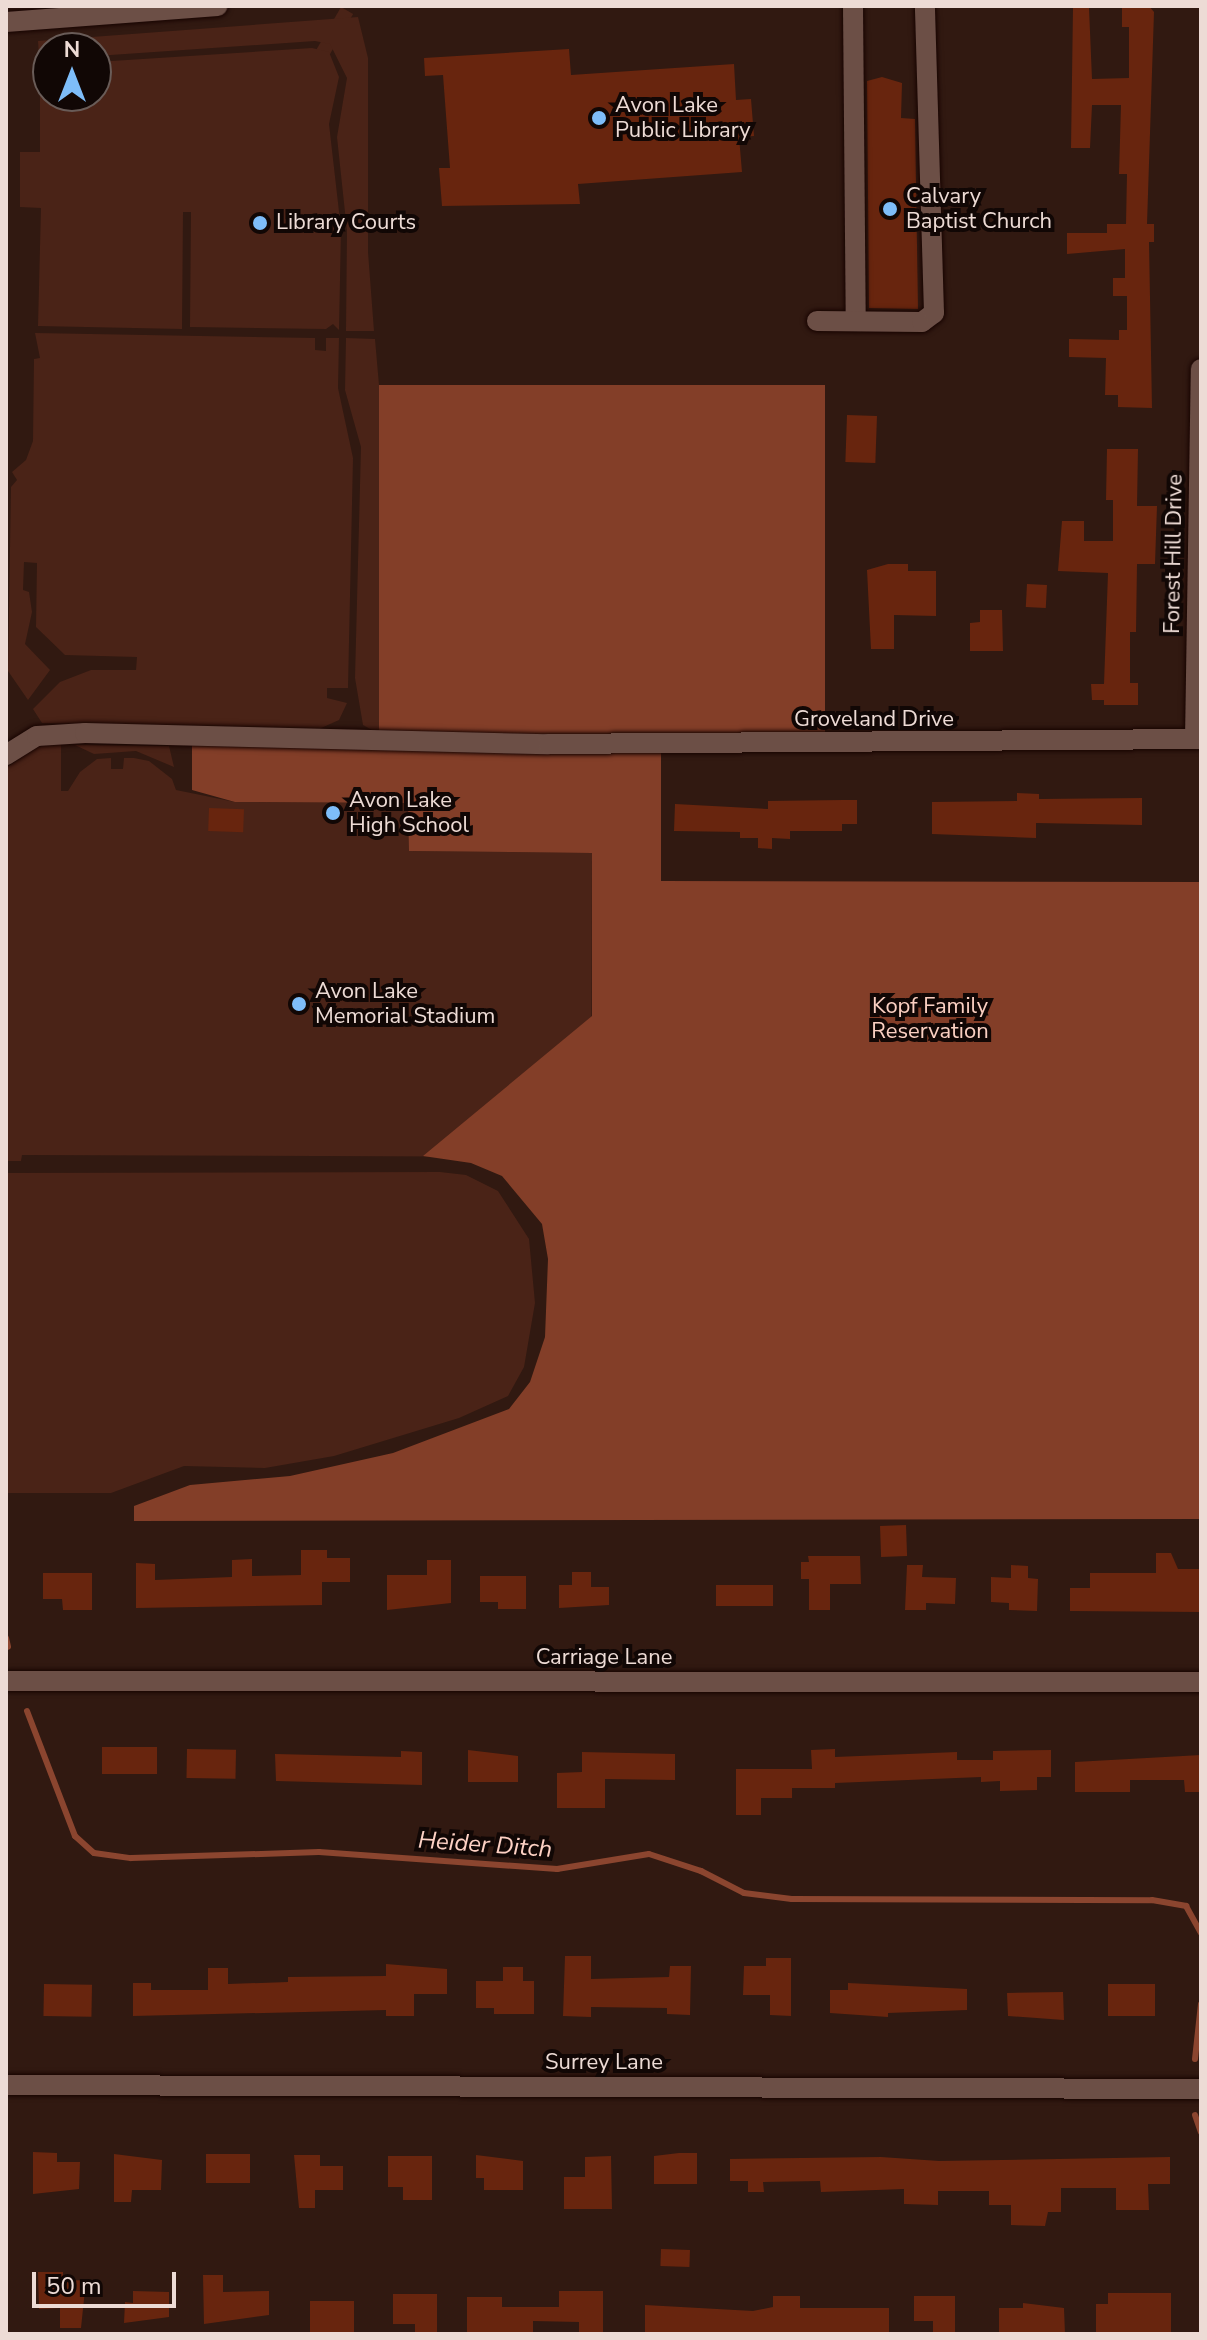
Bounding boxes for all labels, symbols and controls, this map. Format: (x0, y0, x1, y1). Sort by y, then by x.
north arrow (32, 32, 112, 112)
text: N (64, 35, 80, 65)
place label: Avon Lake Public Library (615, 92, 751, 144)
marker: Avon Lake Public Library (590, 109, 608, 127)
place label: Calvary Baptist Church (906, 183, 1052, 234)
marker: Calvary Baptist Church (881, 200, 899, 218)
place label: Library Courts (276, 210, 416, 236)
marker: Library Courts (251, 214, 269, 232)
street label: Forest Hill Drive (1159, 474, 1189, 634)
street label: Groveland Drive (794, 707, 954, 733)
place label: Avon Lake High School (349, 787, 469, 838)
marker: Avon Lake High School (324, 804, 342, 822)
place label: Avon Lake Memorial Stadium (315, 978, 495, 1030)
park label: Kopf Family Reservation (871, 993, 989, 1044)
marker: Avon Lake Memorial Stadium (290, 995, 308, 1013)
street label: Carriage Lane (536, 1645, 672, 1671)
water label: Heider Ditch (417, 1826, 553, 1864)
street label: Surrey Lane (545, 2050, 663, 2076)
scale bar (36, 2256, 180, 2306)
text: 50 m (46, 2270, 102, 2302)

